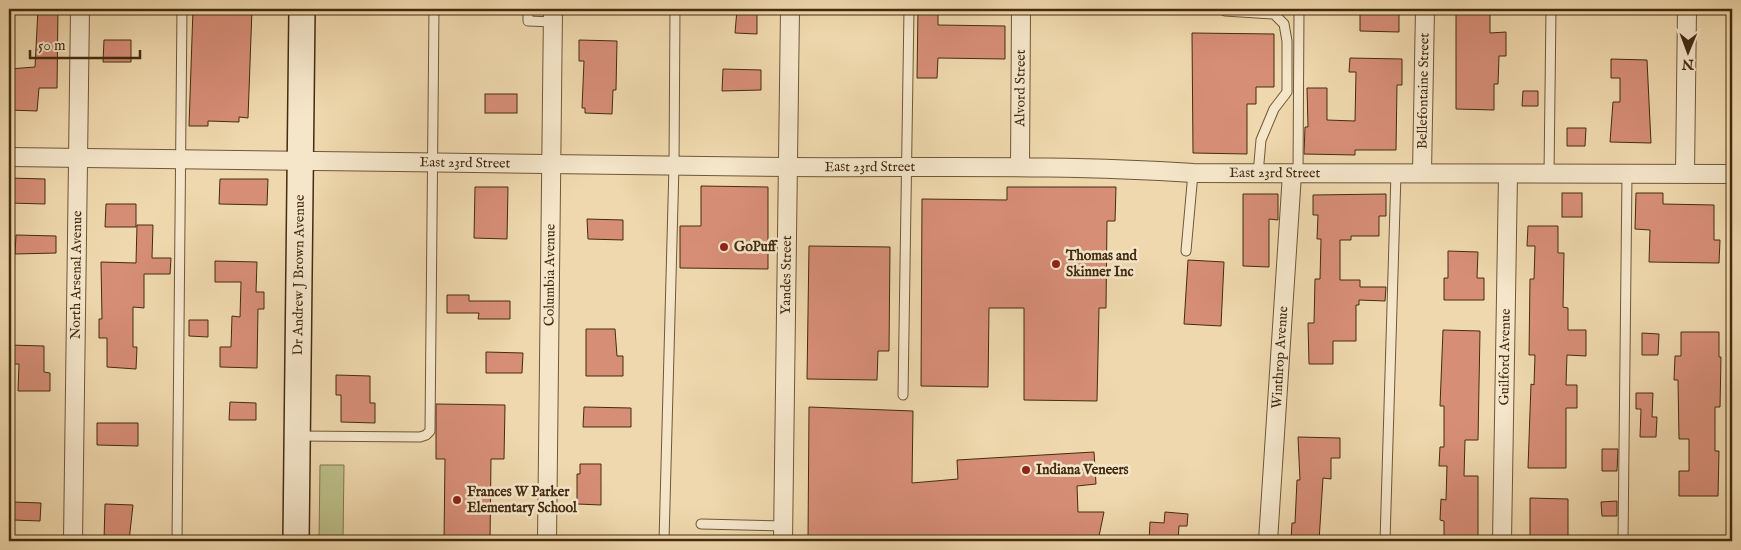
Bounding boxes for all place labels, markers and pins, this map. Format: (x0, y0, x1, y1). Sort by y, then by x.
place label: GoPuff (734, 238, 778, 256)
marker: GoPuff (718, 241, 730, 253)
place label: Thomas and Skinner Inc (1065, 247, 1138, 281)
marker: Thomas and Skinner Inc (1050, 258, 1062, 270)
place label: Indiana Veneers (1036, 461, 1129, 479)
marker: Indiana Veneers (1020, 464, 1032, 476)
place label: Frances W Parker Elementary School (467, 483, 578, 517)
marker: Frances W Parker Elementary School (451, 494, 463, 506)

